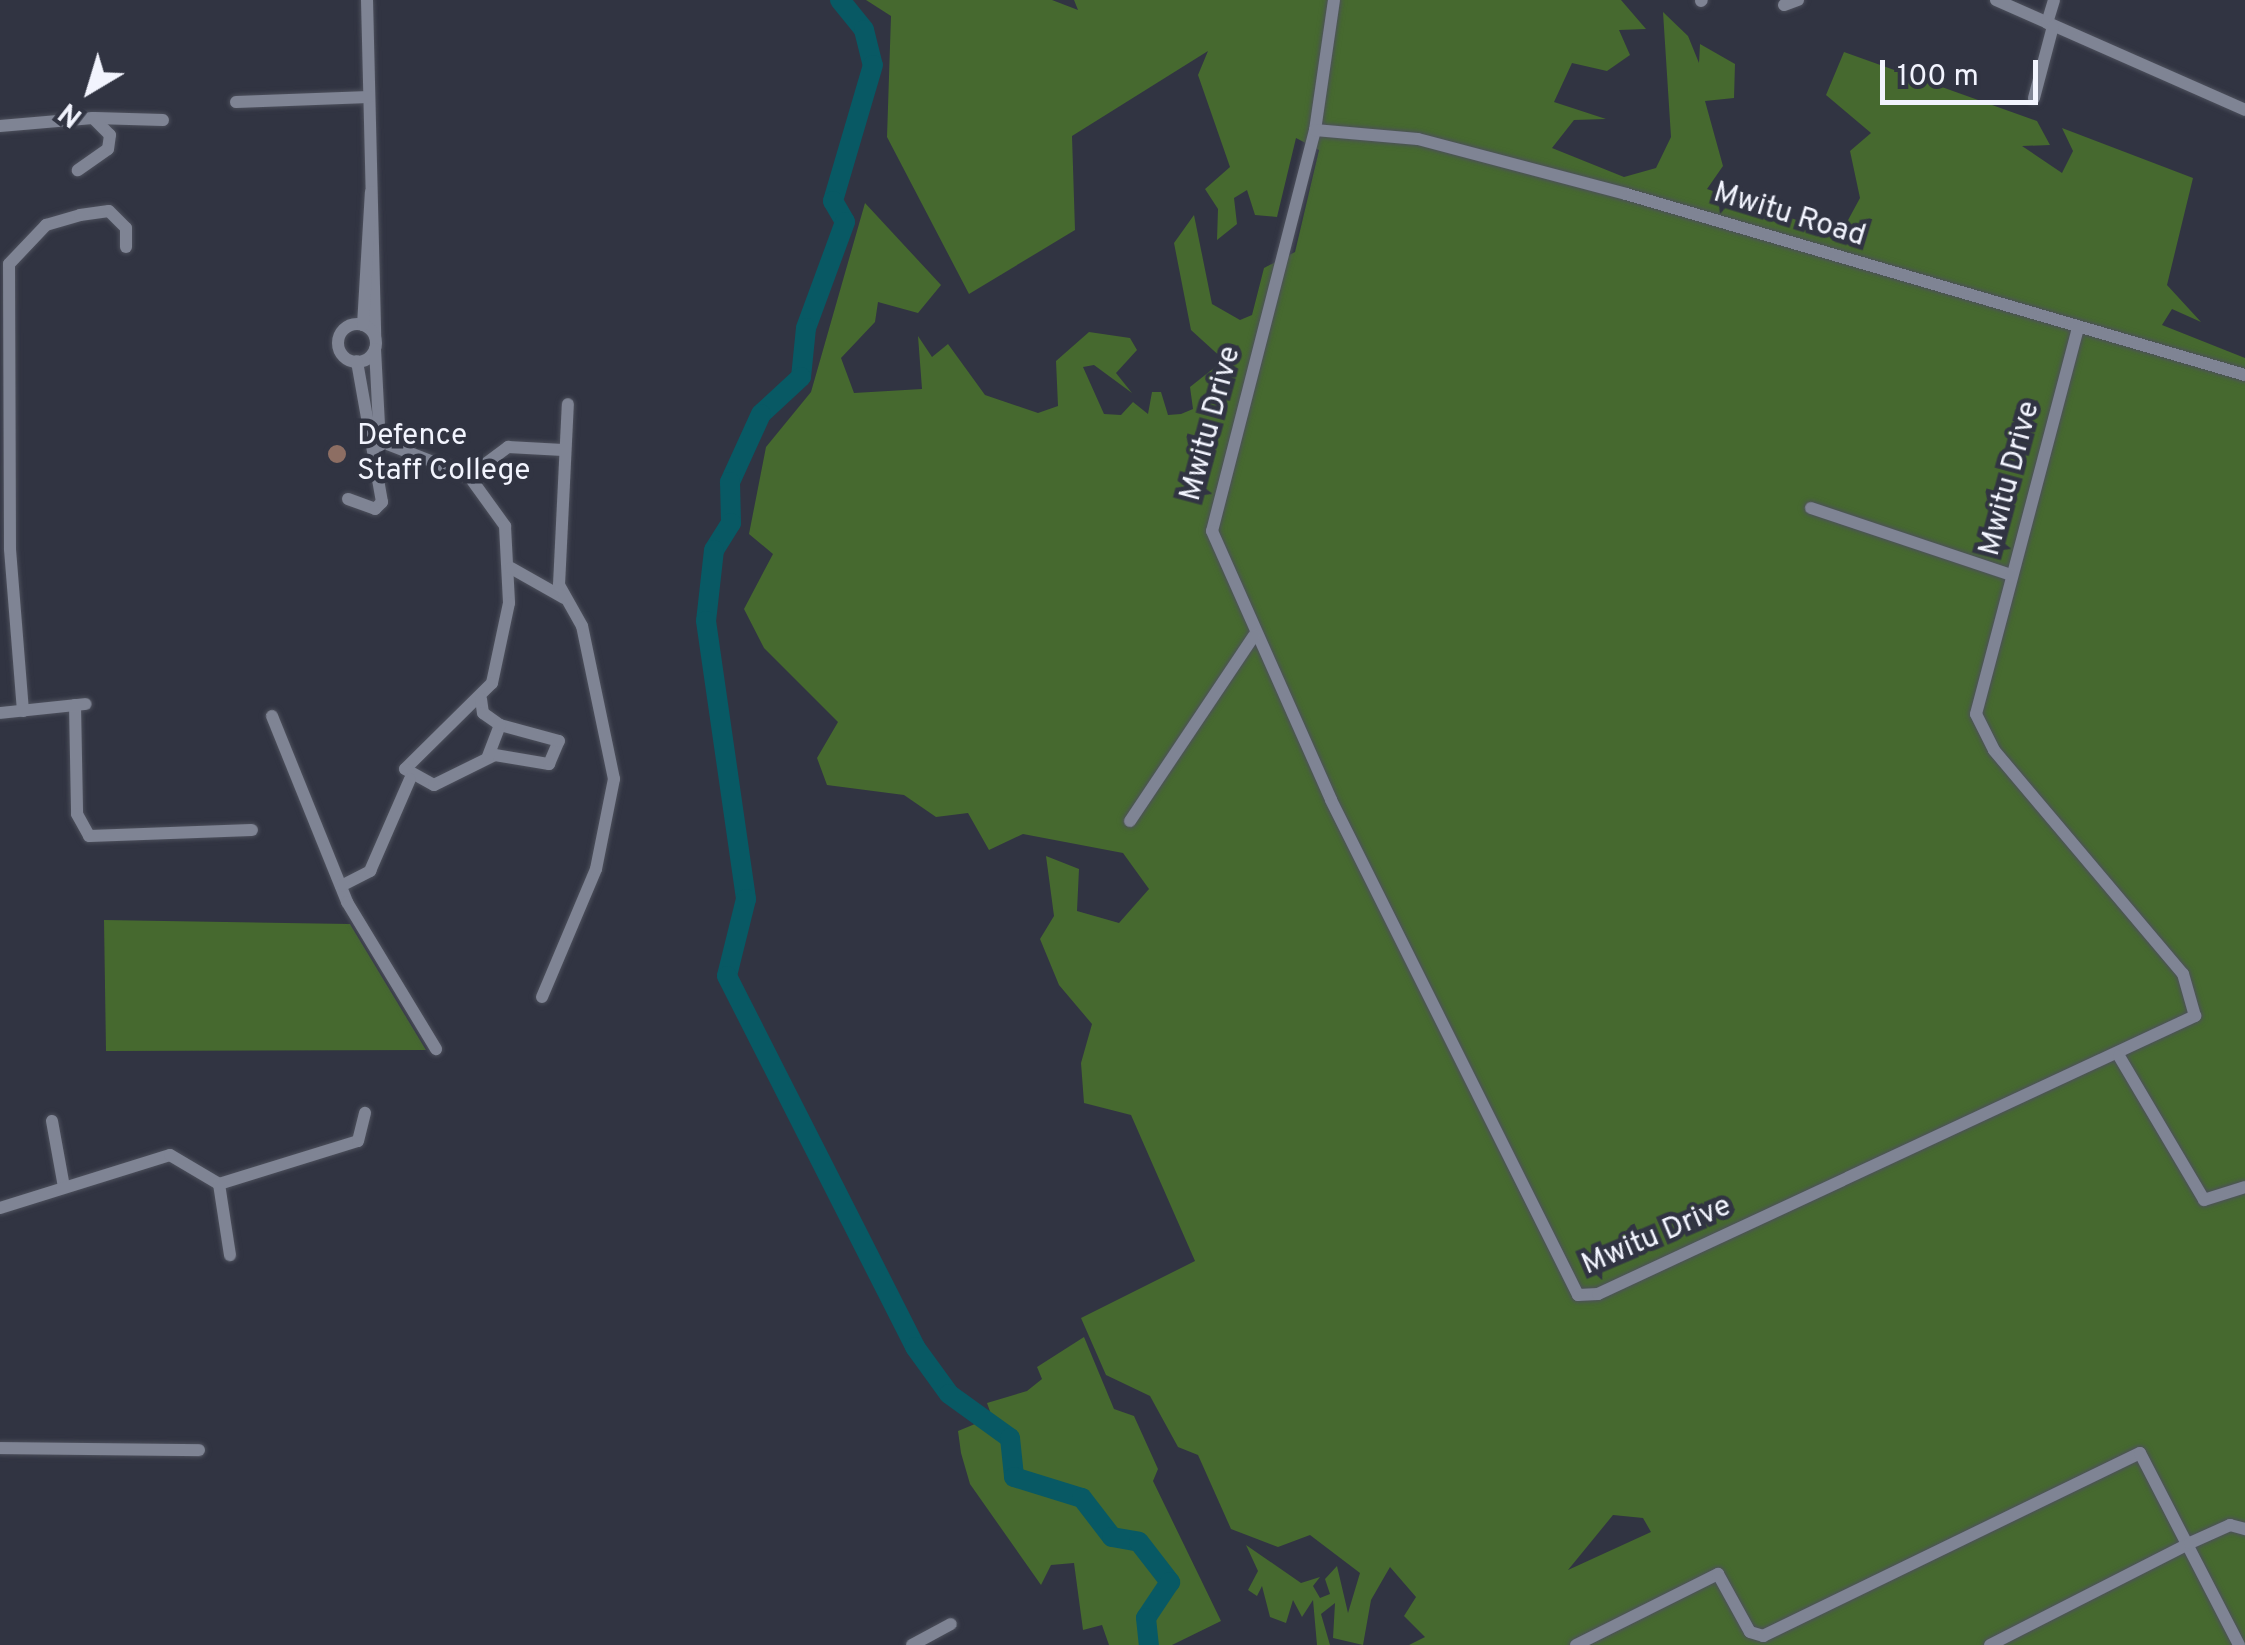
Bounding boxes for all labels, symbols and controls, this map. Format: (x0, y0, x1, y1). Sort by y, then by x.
north arrow (40, 40, 140, 140)
scale bar (1885, 40, 2042, 102)
text: 100 m (1897, 59, 1979, 96)
text: N (53, 93, 91, 134)
street label: Mwitu Road (1709, 176, 1869, 256)
street label: Mwitu Drive (1174, 343, 1250, 505)
street label: Mwitu Drive (1973, 398, 2049, 560)
place label: Defence Staff College (357, 419, 530, 490)
marker: Defence Staff College (326, 443, 348, 465)
street label: Mwitu Drive (1577, 1189, 1737, 1285)

